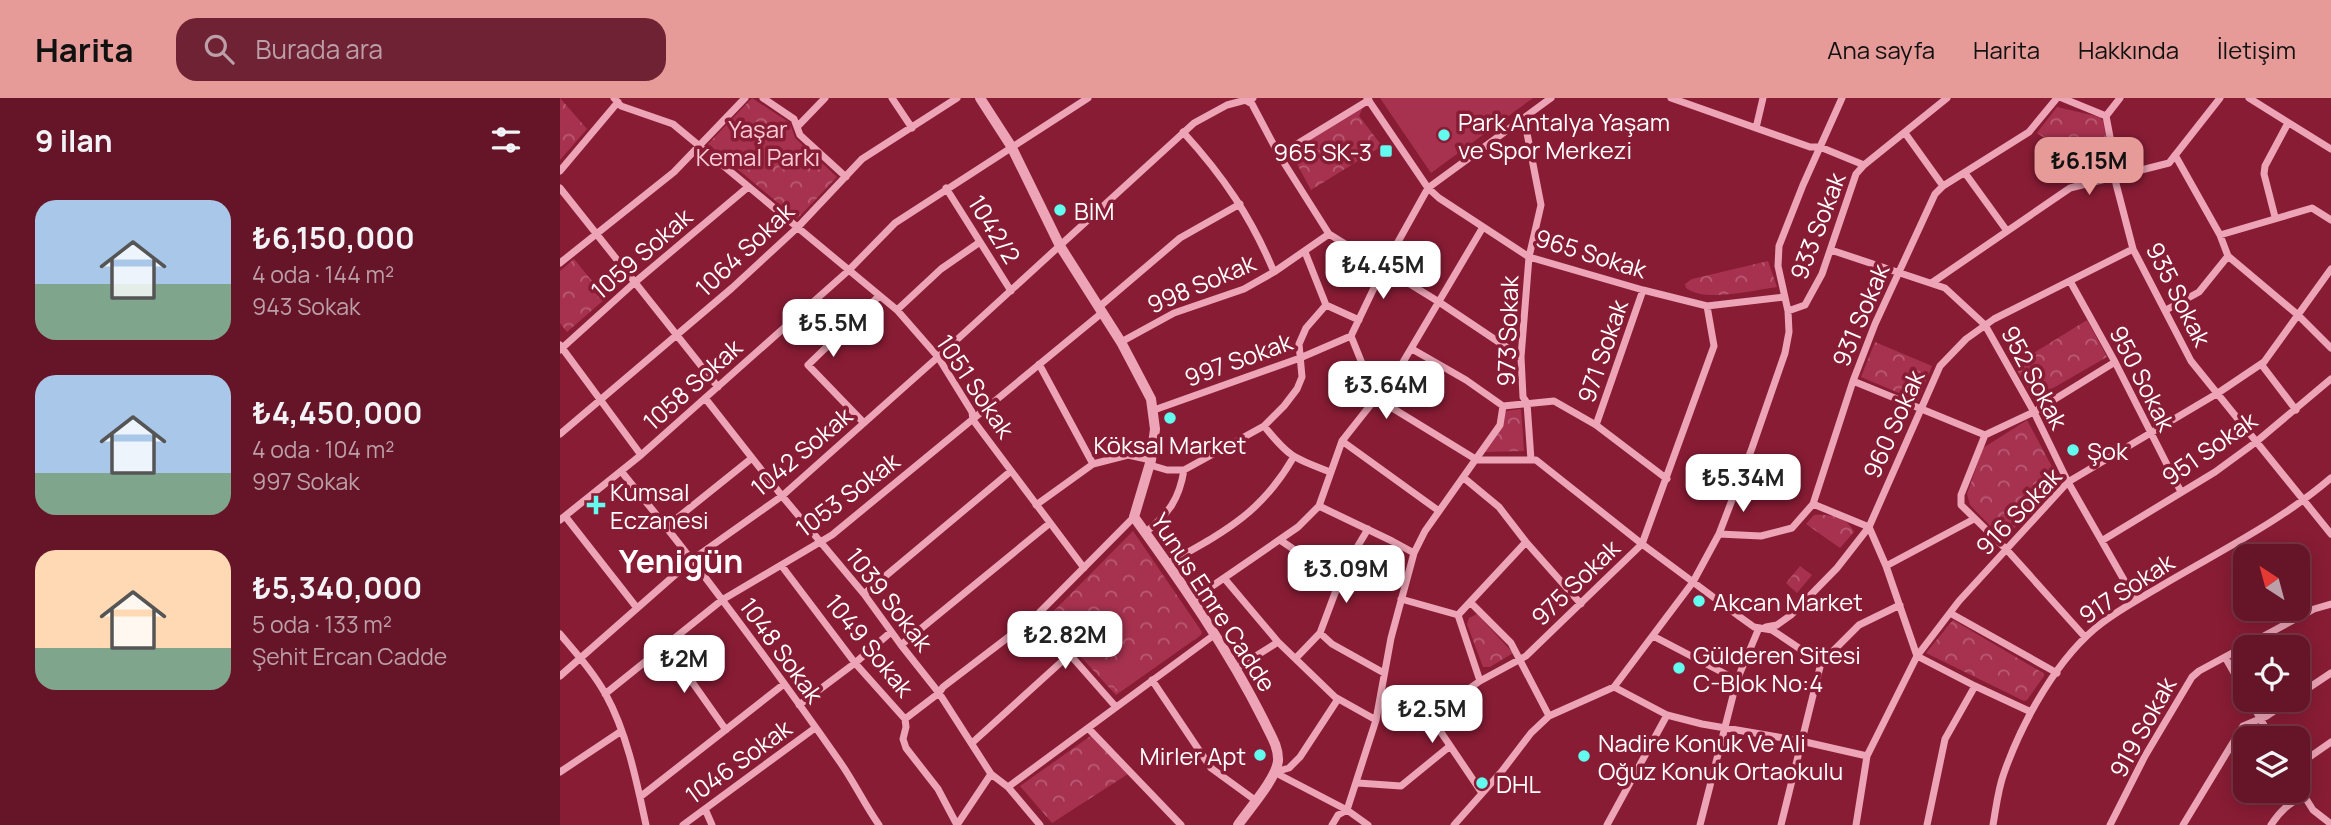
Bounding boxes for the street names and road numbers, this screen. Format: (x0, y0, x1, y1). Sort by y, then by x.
street label: 933 Sokak (1781, 167, 1853, 284)
street label: 1042/2 (961, 189, 1029, 269)
street label: 1064 Sokak (687, 194, 801, 303)
street label: 1059 Sokak (584, 199, 699, 306)
street label: 965 Sokak (1531, 220, 1652, 286)
street label: 935 Sokak (2139, 236, 2220, 353)
street label: 998 Sokak (1142, 245, 1261, 321)
street label: 931 Sokak (1824, 258, 1897, 371)
street label: 973 Sokak (1489, 274, 1525, 387)
street label: 971 Sokak (1569, 294, 1635, 407)
street label: 952 Sokak (1994, 320, 2077, 435)
street label: 950 Sokak (2102, 320, 2184, 437)
street label: 997 Sokak (1180, 324, 1298, 394)
street label: 1051 Sokak (929, 328, 1023, 445)
street label: 1058 Sokak (635, 330, 749, 437)
street label: 960 Sokak (1854, 364, 1932, 483)
street label: 1042 Sokak (743, 398, 859, 503)
street label: 951 Sokak (2155, 403, 2264, 493)
street label: 1053 Sokak (788, 443, 907, 544)
street label: 916 Sokak (1968, 459, 2069, 562)
street label: Yunus Emre Cadde (1144, 506, 1284, 698)
street label: 975 Sokak (1523, 531, 1627, 633)
street label: 1039 Sokak (839, 540, 942, 659)
street label: 917 Sokak (2072, 544, 2181, 631)
street label: 1049 Sokak (818, 587, 922, 704)
street label: 1048 Sokak (732, 591, 832, 710)
street label: 919 Sokak (2101, 670, 2184, 783)
street label: 1046 Sokak (678, 711, 799, 811)

